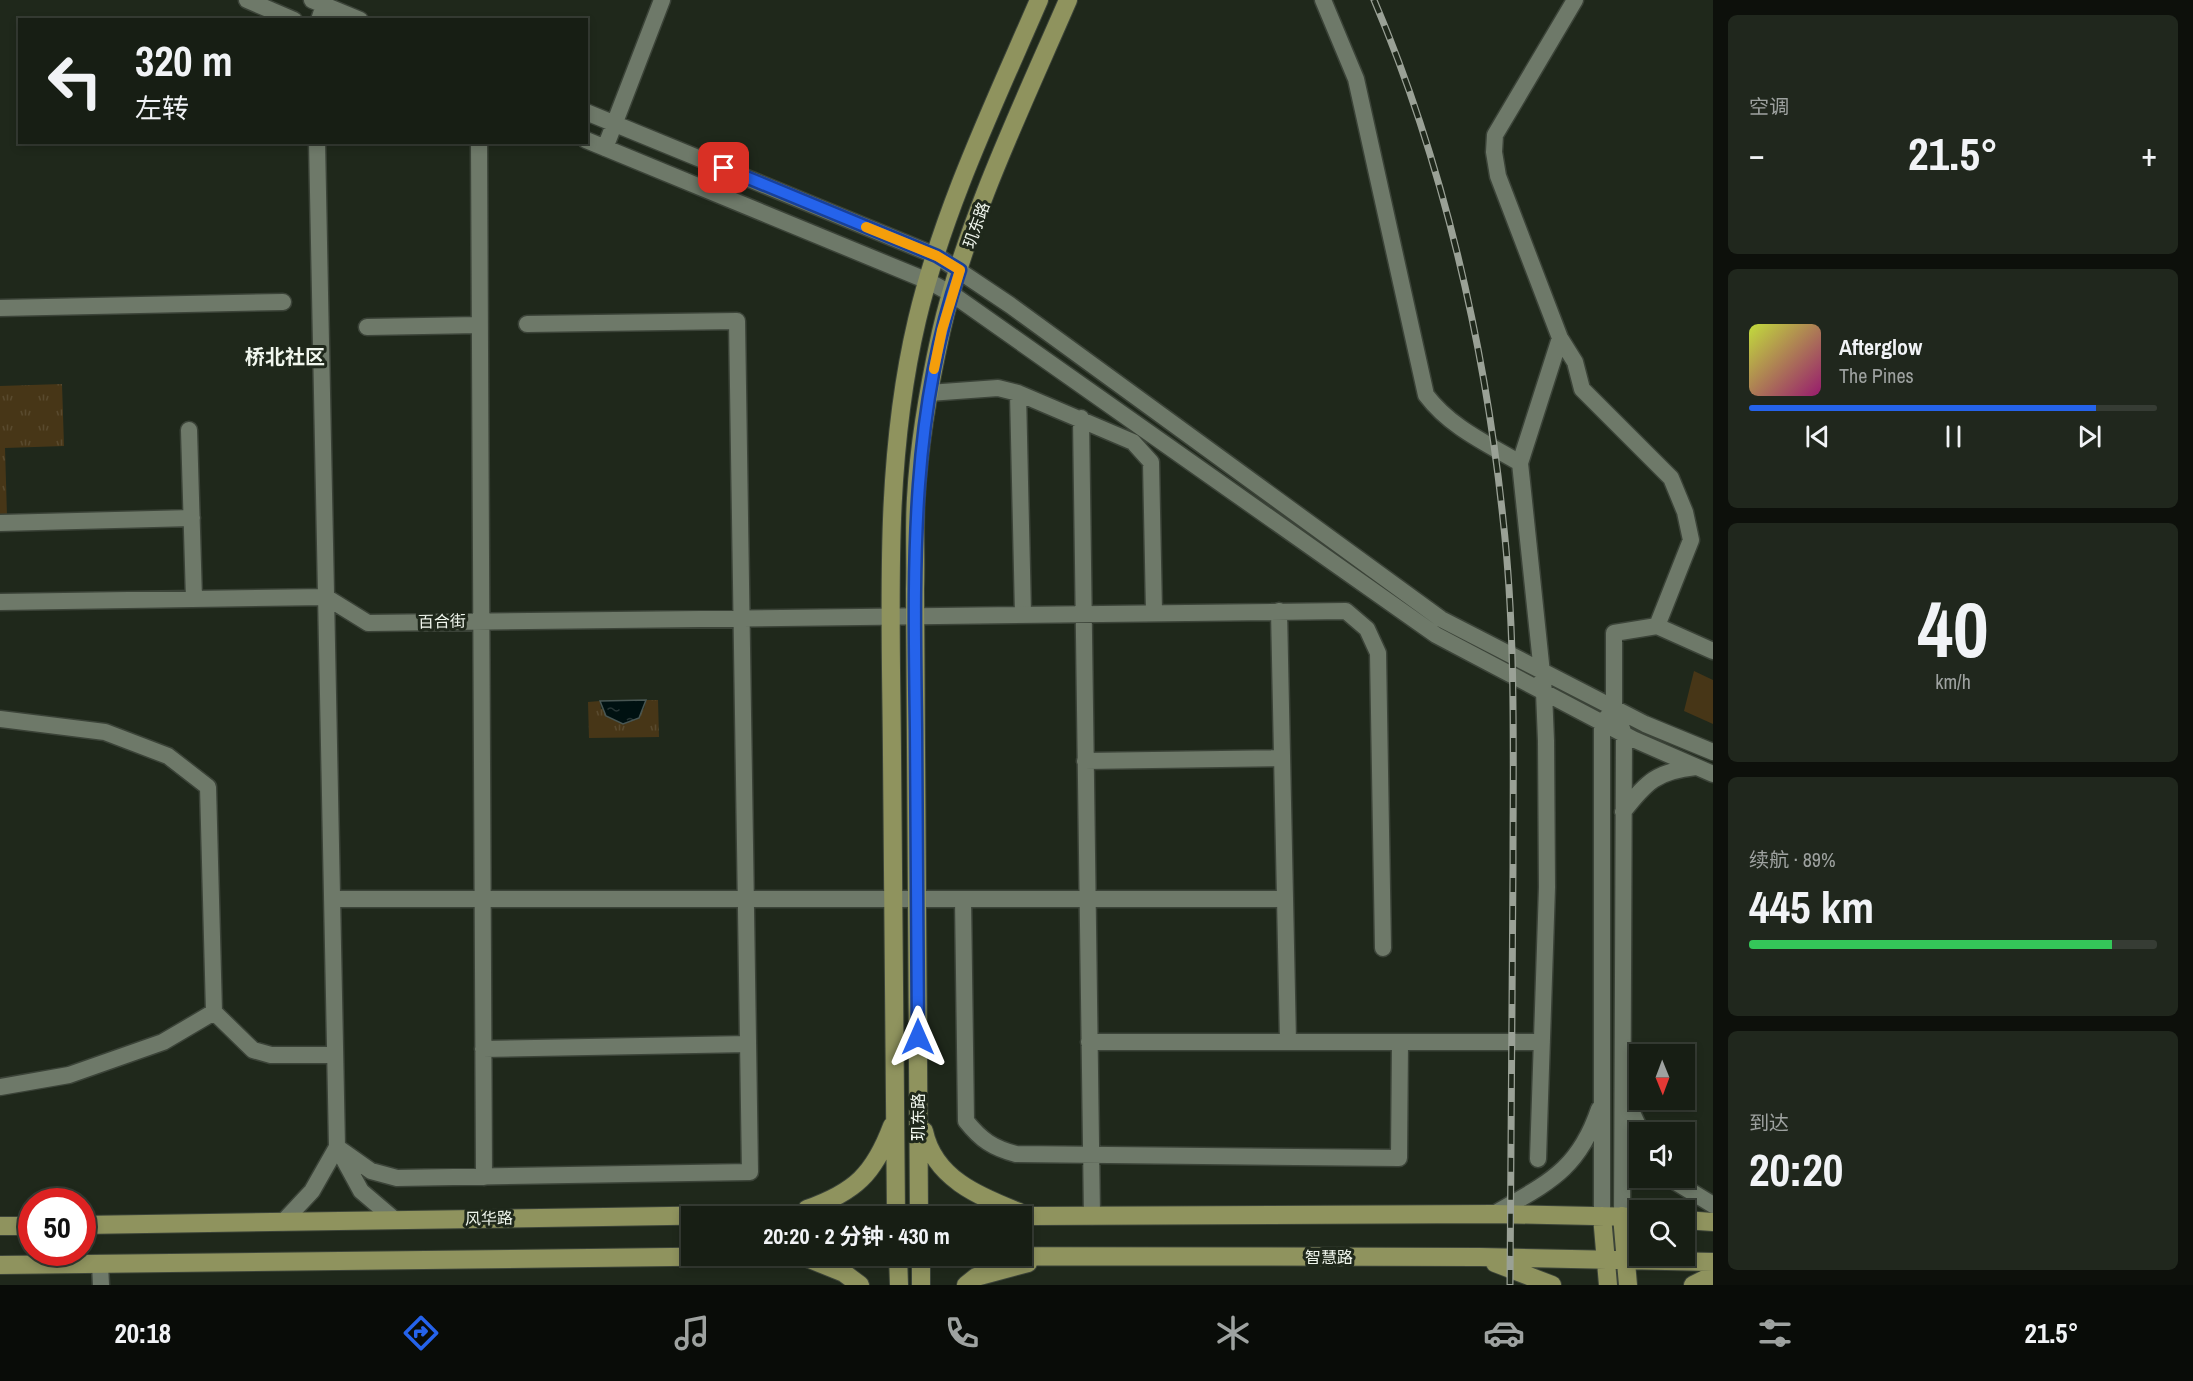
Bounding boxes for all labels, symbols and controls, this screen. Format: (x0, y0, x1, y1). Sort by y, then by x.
text: 320 m (135, 33, 233, 89)
icon: left (36, 42, 114, 120)
text: 左转 (135, 90, 189, 126)
text: 空调 (1749, 93, 1789, 120)
text: 21.5° (1908, 123, 1998, 184)
text: − (1749, 132, 1765, 176)
text: + (2141, 132, 2157, 176)
pin (698, 142, 749, 193)
icon: arrive (707, 151, 740, 184)
street label: 玑东路 (957, 199, 995, 251)
text: Afterglow (1839, 332, 1922, 362)
district label: 桥北社区 (245, 343, 325, 370)
text: The Pines (1839, 362, 1914, 389)
icon: previous (1801, 420, 1834, 453)
icon: pause (1937, 420, 1970, 453)
icon: next (2073, 420, 2106, 453)
text: 40 (1917, 576, 1989, 681)
street label: 百合街 (418, 610, 466, 632)
text: km/h (1935, 668, 1971, 695)
text: 续航 · 89% (1749, 846, 1836, 873)
text: 445 km (1749, 876, 1874, 937)
position arrow (886, 1005, 950, 1069)
north arrow (1629, 1044, 1695, 1110)
map controls (1629, 1044, 1695, 1266)
street label: 玑东路 (907, 1093, 929, 1141)
text: 到达 (1749, 1109, 1789, 1136)
button: sound (1629, 1122, 1695, 1188)
text: 20:20 (1749, 1139, 1843, 1200)
speed limit sign: 50 (18, 1188, 96, 1266)
button: search (1629, 1200, 1695, 1266)
street label: 风华路 (465, 1207, 513, 1229)
text: 20:20 · 2 分钟 · 430 m (763, 1221, 950, 1251)
street label: 智慧路 (1305, 1246, 1353, 1268)
icon: directions (400, 1312, 442, 1354)
icon: music (671, 1312, 713, 1354)
icon: phone (941, 1312, 983, 1354)
icon: climate (1212, 1312, 1254, 1354)
icon: car (1483, 1312, 1525, 1354)
icon: filters (1754, 1312, 1796, 1354)
text: 20:18 (114, 1315, 171, 1351)
text: 21.5° (2025, 1315, 2079, 1351)

